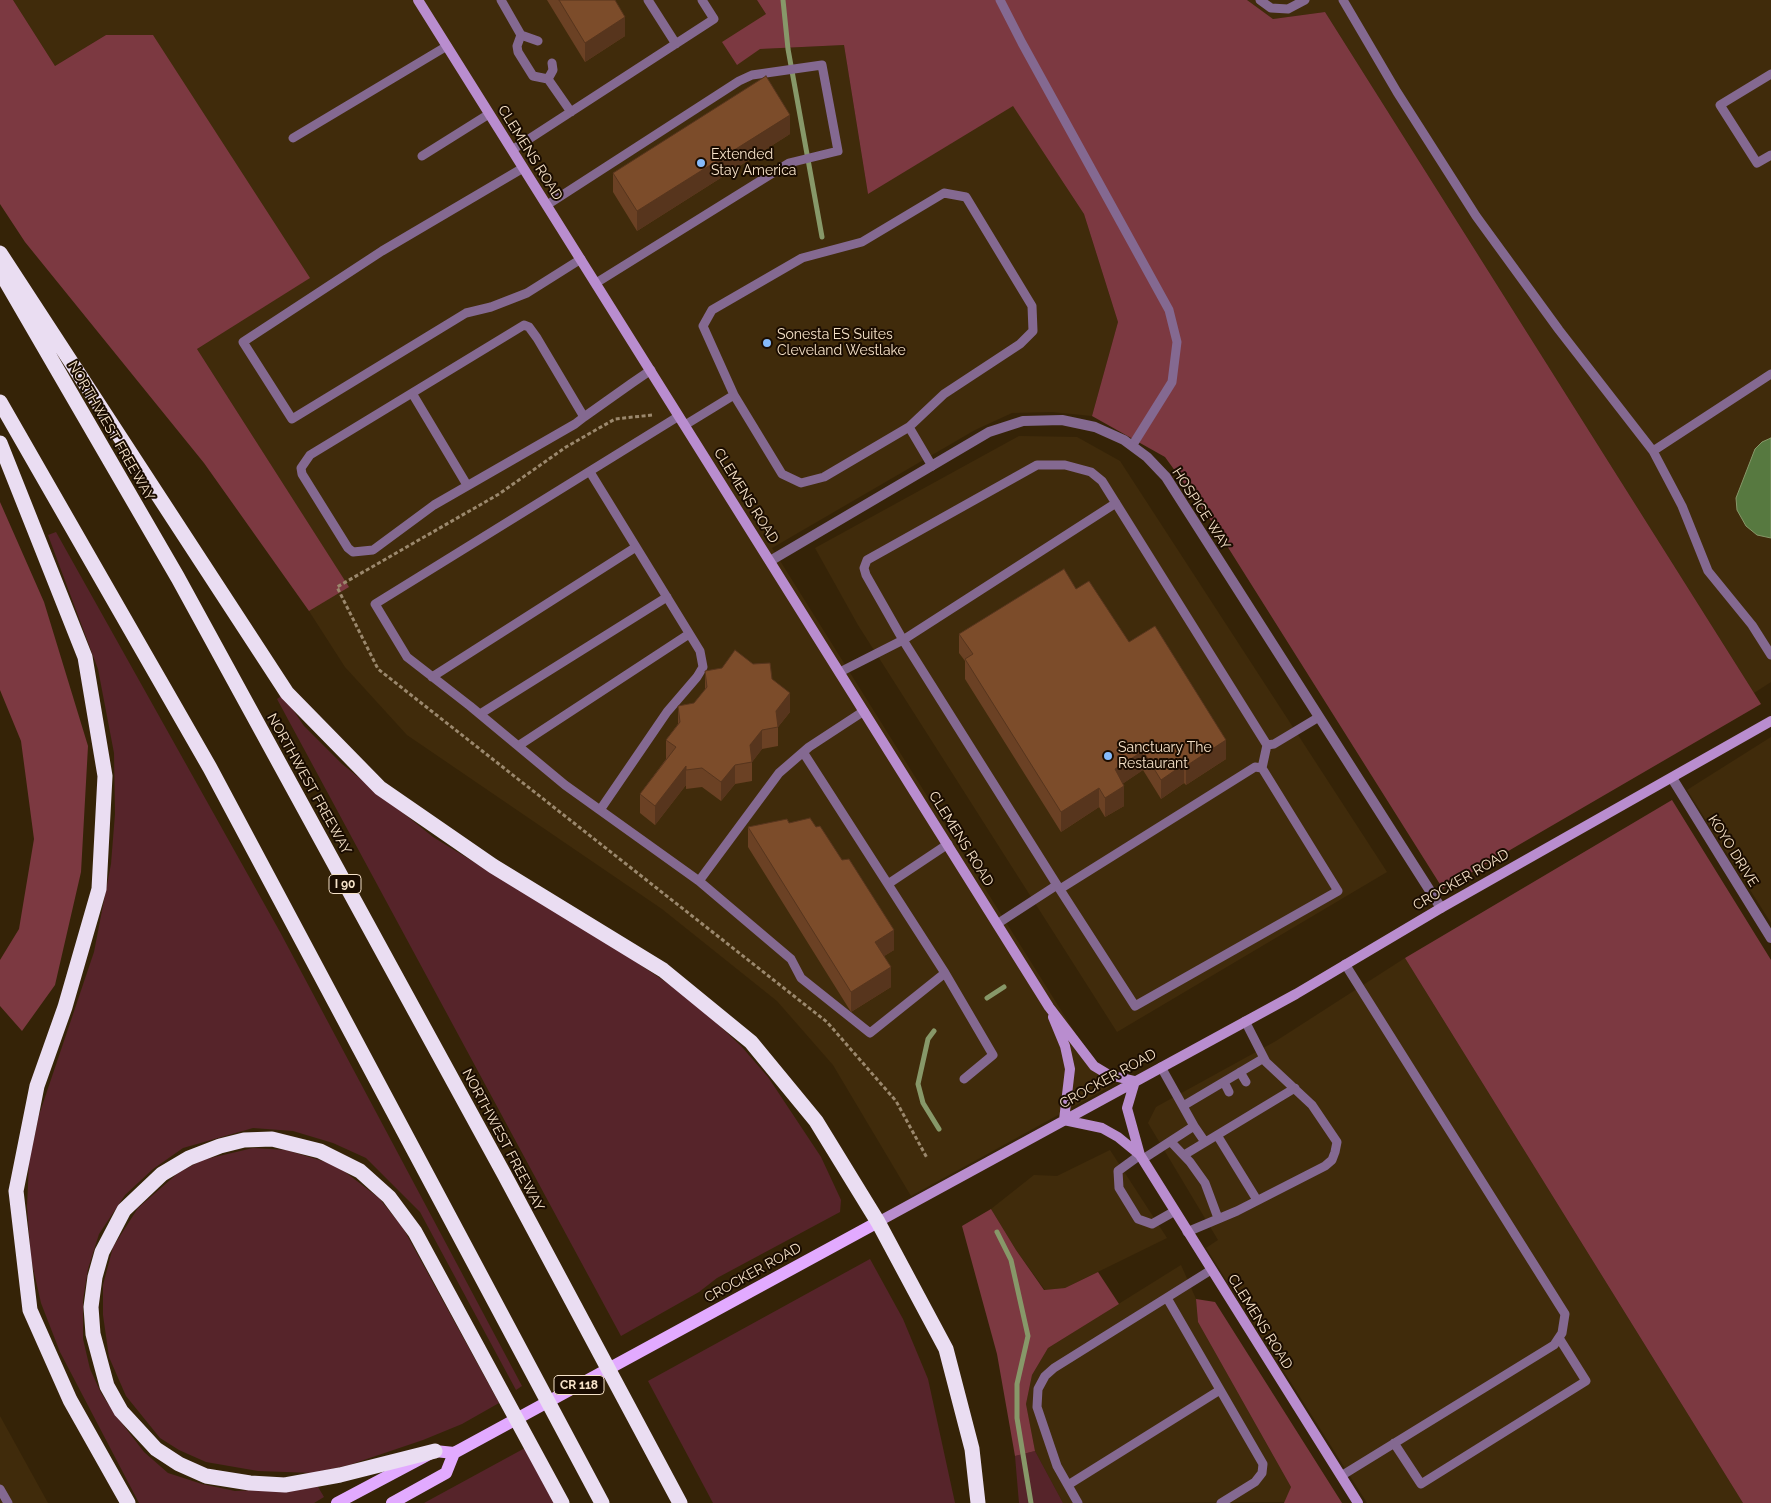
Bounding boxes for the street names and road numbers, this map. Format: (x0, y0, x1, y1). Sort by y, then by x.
street label: CLEMENS ROAD (494, 102, 566, 204)
street label: NORTHWEST FREEWAY (64, 358, 158, 504)
street label: CLEMENS ROAD (710, 445, 782, 547)
street label: HOSPICE WAY (1168, 465, 1234, 553)
street label: NORTHWEST FREEWAY (263, 711, 355, 857)
street label: CLEMENS ROAD (925, 788, 997, 890)
street label: KOYO DRIVE (1704, 812, 1762, 890)
street label: CROCKER ROAD (1410, 846, 1512, 914)
road number: I 90 (329, 874, 361, 894)
street label: CROCKER ROAD (1057, 1046, 1159, 1112)
street label: NORTHWEST FREEWAY (458, 1066, 548, 1214)
street label: CROCKER ROAD (702, 1240, 804, 1306)
street label: CLEMENS ROAD (1224, 1271, 1296, 1373)
road number: CR 118 (554, 1376, 604, 1394)

